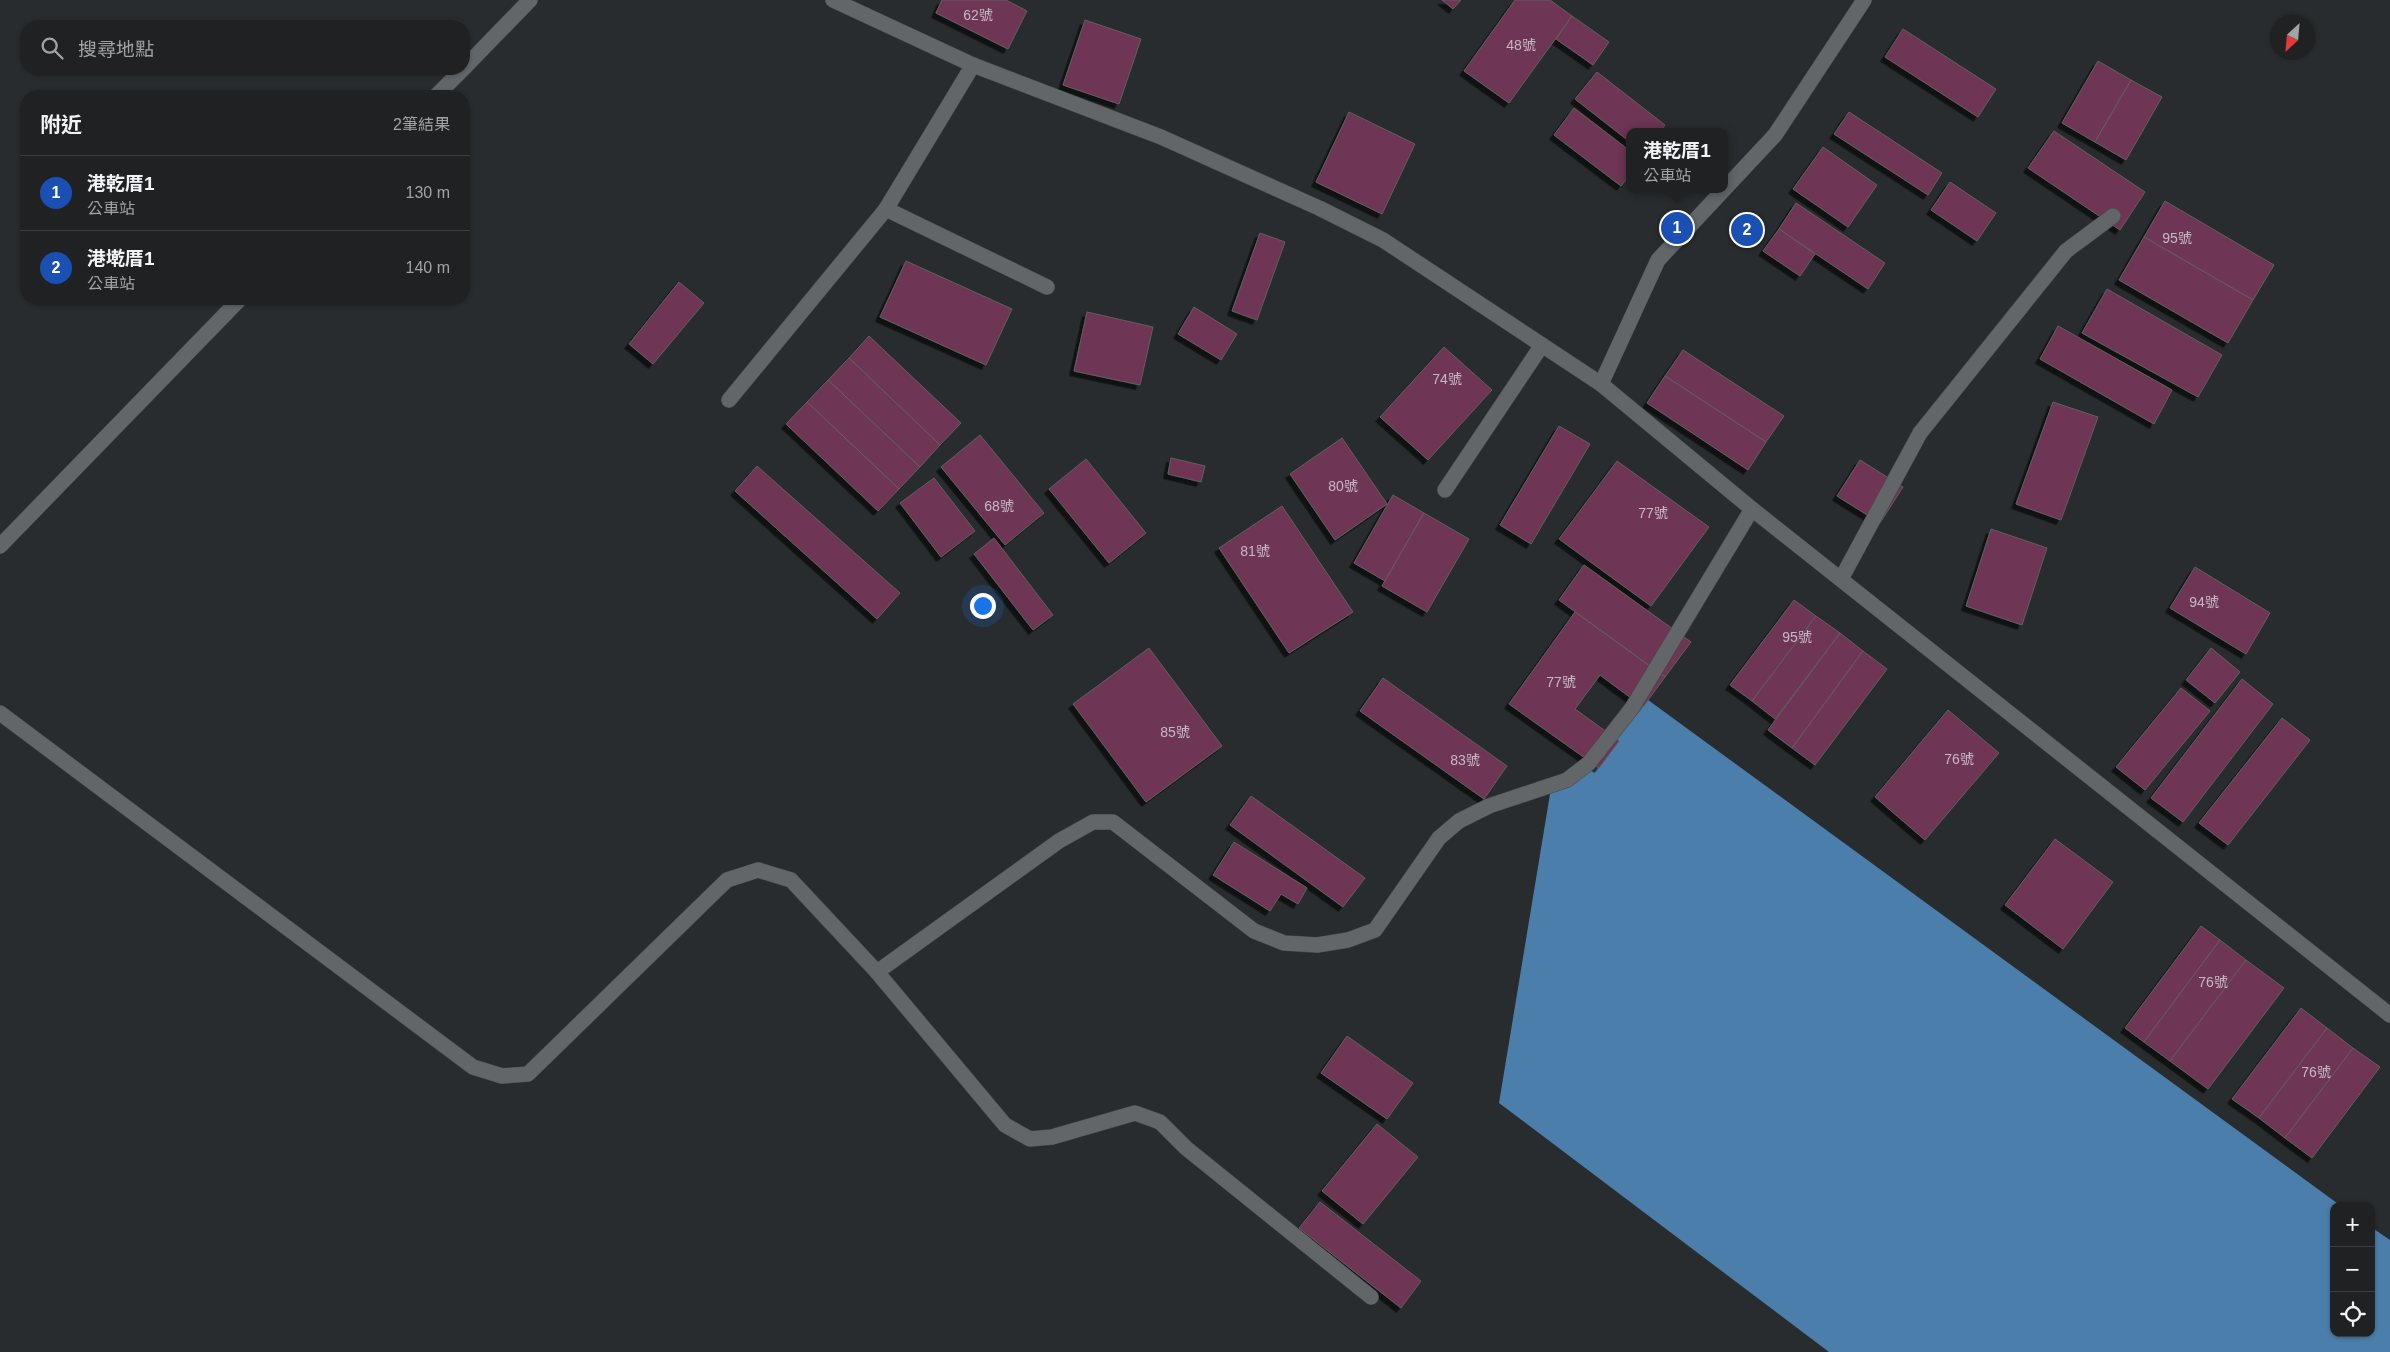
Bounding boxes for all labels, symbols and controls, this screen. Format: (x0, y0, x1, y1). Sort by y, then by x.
house number: 62號 (963, 7, 993, 23)
north arrow (2270, 15, 2315, 60)
search box (20, 20, 470, 75)
icon: search (38, 34, 66, 62)
house number: 48號 (1506, 37, 1536, 53)
text: 搜尋地點 (78, 39, 154, 60)
text: 附近 (40, 113, 82, 136)
text: 2筆結果 (393, 116, 450, 133)
popup (1626, 128, 1728, 193)
text: 港乾厝1 (1643, 140, 1711, 161)
text: 公車站 (1643, 167, 1691, 184)
text: 港乾厝1 (87, 173, 155, 194)
text: 1 (52, 184, 60, 201)
text: 130 m (406, 184, 450, 201)
text: 公車站 (87, 200, 135, 217)
pin: 1 (1661, 209, 1693, 247)
pin: 2 (1731, 211, 1763, 249)
house number: 95號 (2162, 230, 2192, 246)
text: 港墘厝1 (87, 248, 155, 269)
text: 2 (52, 259, 60, 276)
text: 140 m (406, 259, 450, 276)
text: 公車站 (87, 275, 135, 292)
house number: 74號 (1432, 371, 1462, 387)
house number: 80號 (1328, 478, 1358, 494)
house number: 68號 (984, 498, 1014, 514)
house number: 77號 (1638, 505, 1668, 521)
house number: 81號 (1240, 543, 1270, 559)
your location (970, 593, 996, 619)
house number: 94號 (2189, 594, 2219, 610)
house number: 95號 (1782, 629, 1812, 645)
house number: 77號 (1546, 674, 1576, 690)
house number: 85號 (1160, 724, 1190, 740)
house number: 76號 (1944, 751, 1974, 767)
house number: 83號 (1450, 752, 1480, 768)
house number: 76號 (2198, 974, 2228, 990)
house number: 76號 (2301, 1064, 2331, 1080)
map controls (2330, 1202, 2375, 1337)
button: + (2330, 1202, 2375, 1247)
button: − (2330, 1247, 2375, 1292)
button: locate (2330, 1292, 2375, 1337)

